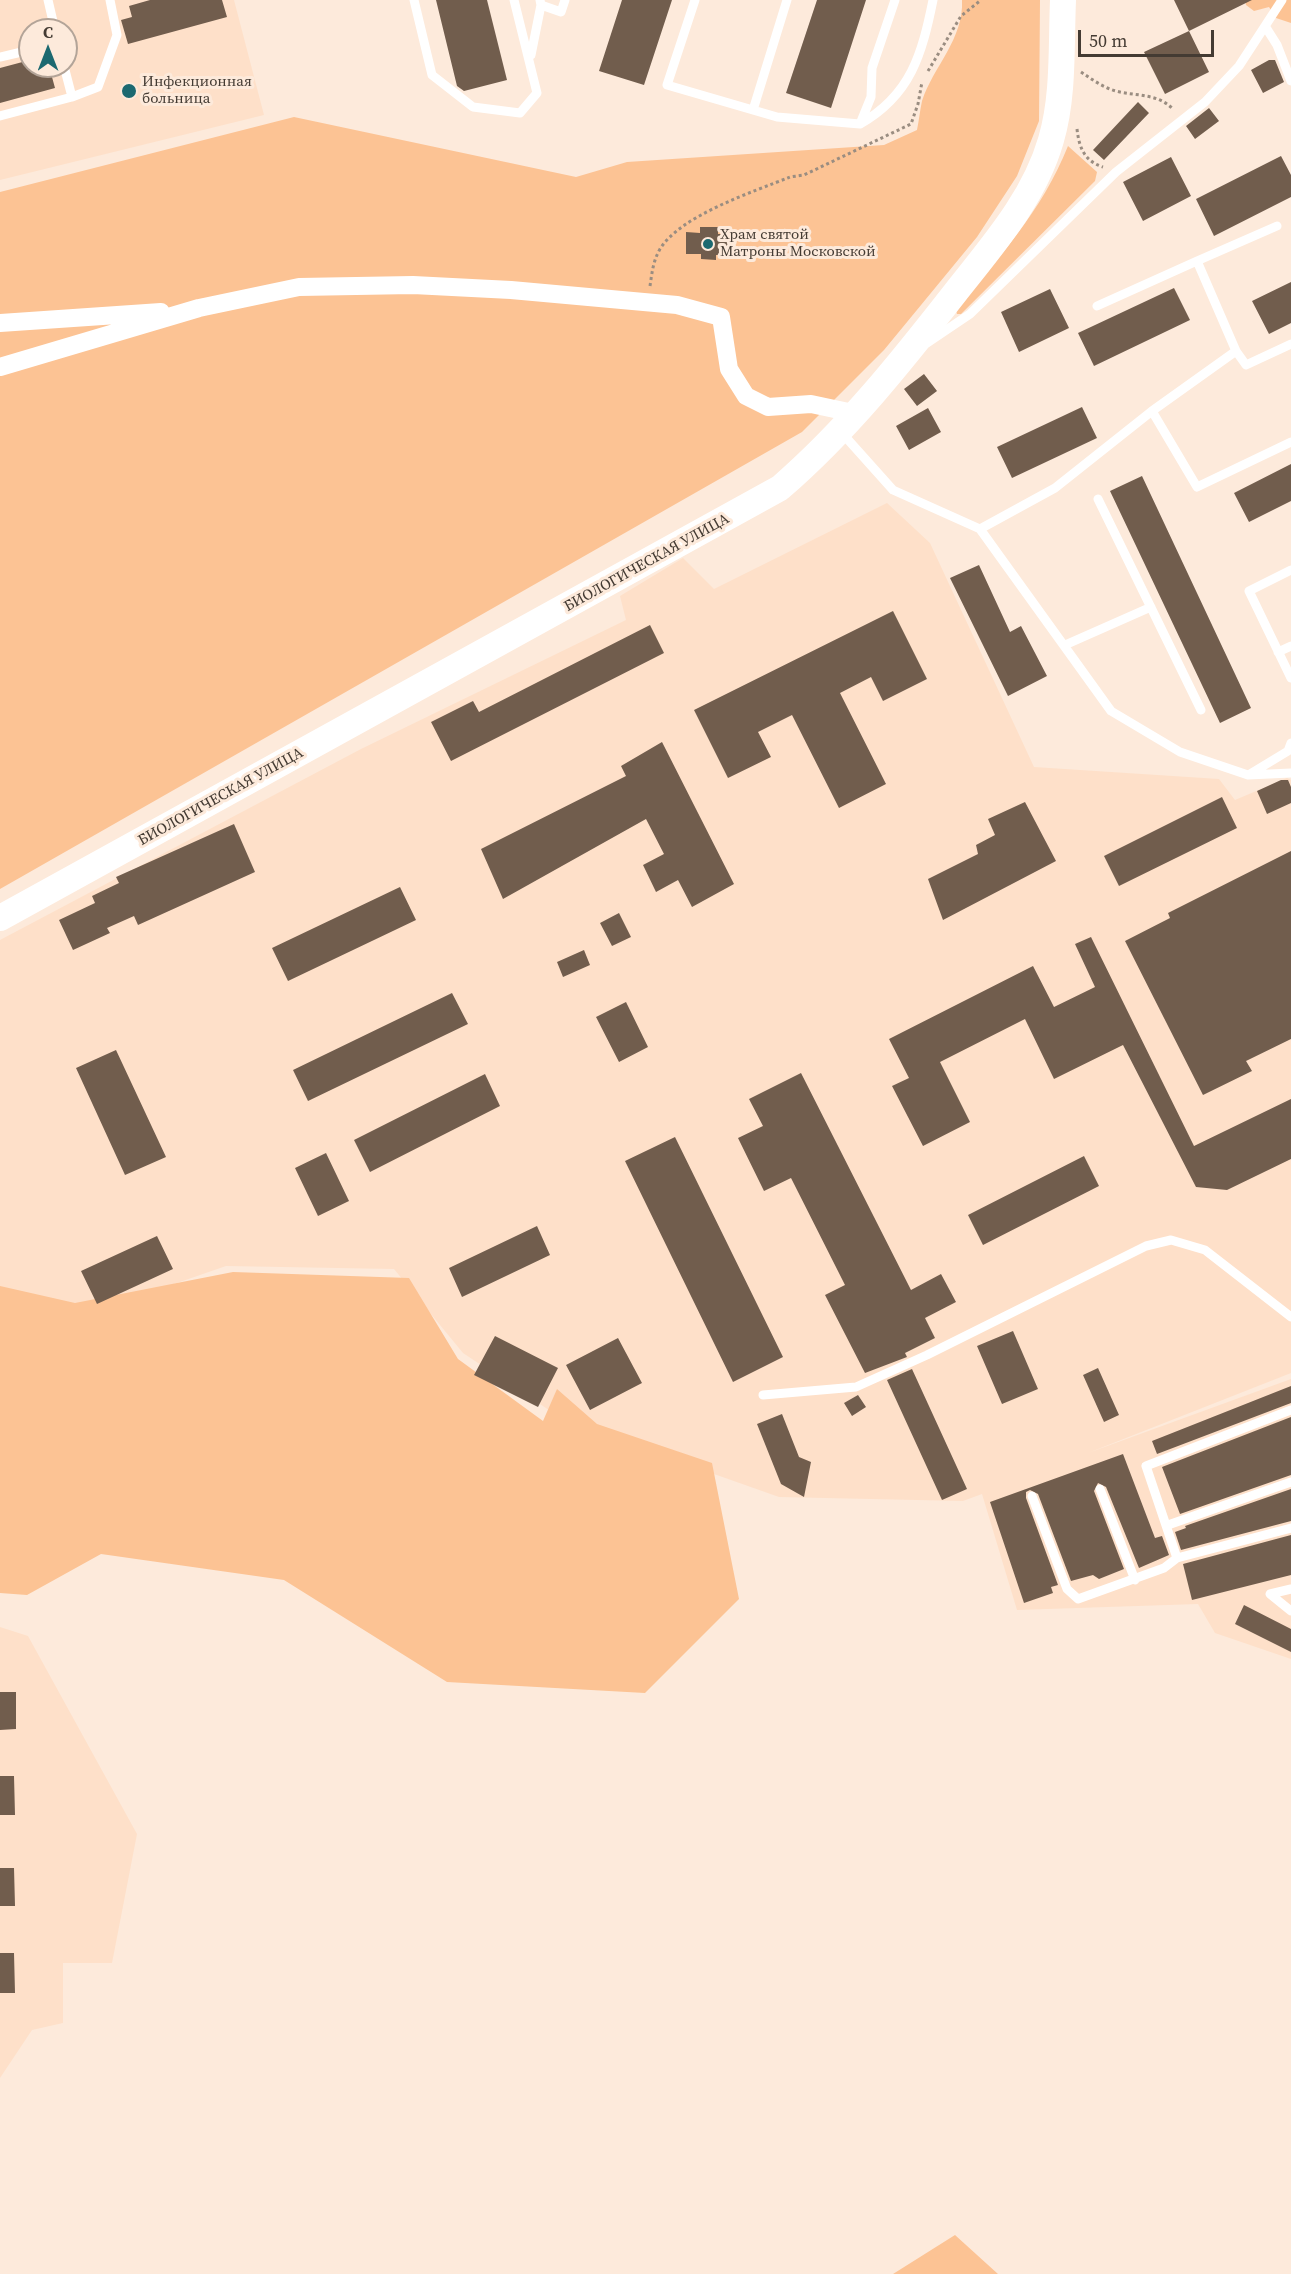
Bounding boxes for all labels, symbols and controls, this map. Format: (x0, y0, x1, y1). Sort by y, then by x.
north arrow (18, 18, 78, 78)
scale bar (1081, 18, 1218, 56)
text: С (43, 21, 53, 43)
text: 50 m (1089, 28, 1127, 53)
place label: Инфекционная больница (142, 73, 252, 108)
marker: Инфекционная больница (120, 82, 138, 100)
place label: Храм святой Матроны Московской (720, 226, 876, 261)
marker: Храм святой Матроны Московской (701, 237, 715, 251)
street label: БИОЛОГИЧЕСКАЯ УЛИЦА (561, 510, 733, 616)
street label: БИОЛОГИЧЕСКАЯ УЛИЦА (135, 744, 307, 850)

